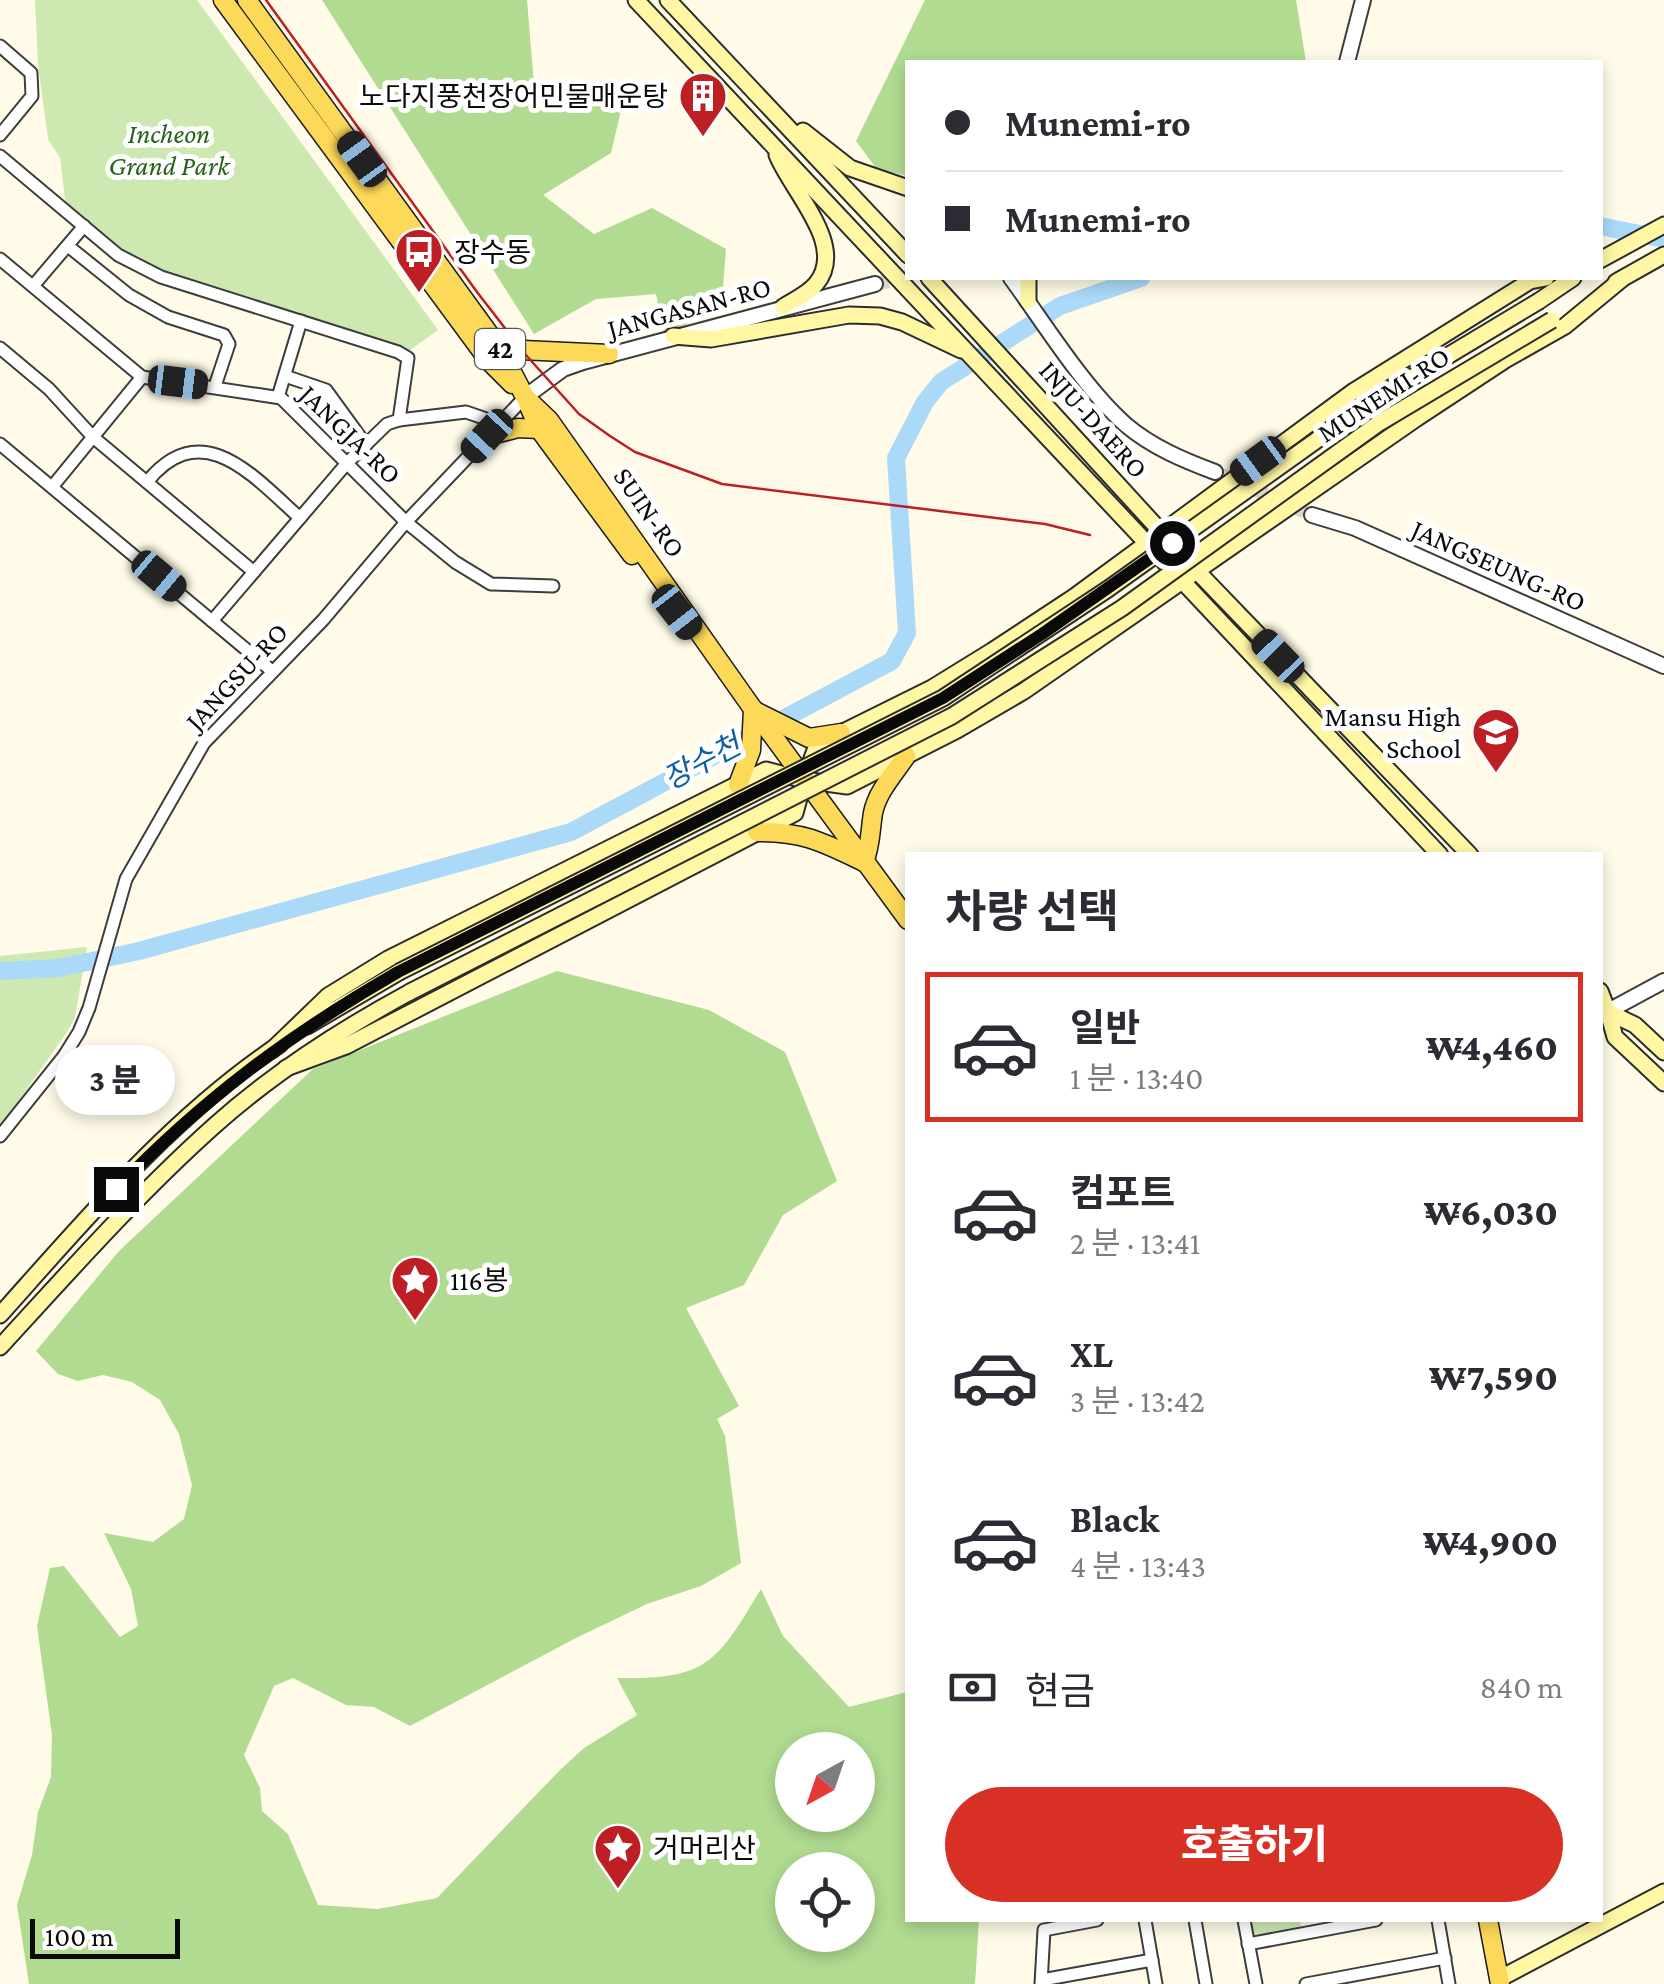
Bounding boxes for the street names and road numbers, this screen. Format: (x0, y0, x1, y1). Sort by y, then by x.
street label: JANGASAN-RO (601, 271, 774, 345)
road number: 42 (475, 329, 525, 369)
street label: MUNEMI-RO (1312, 340, 1455, 449)
street label: INJU-DAERO (1033, 354, 1154, 484)
street label: JANGJA-RO (291, 376, 408, 490)
street label: SUIN-RO (608, 461, 692, 563)
street label: JANGSEUNG-RO (1404, 512, 1591, 618)
street label: JANGSU-RO (177, 616, 294, 739)

